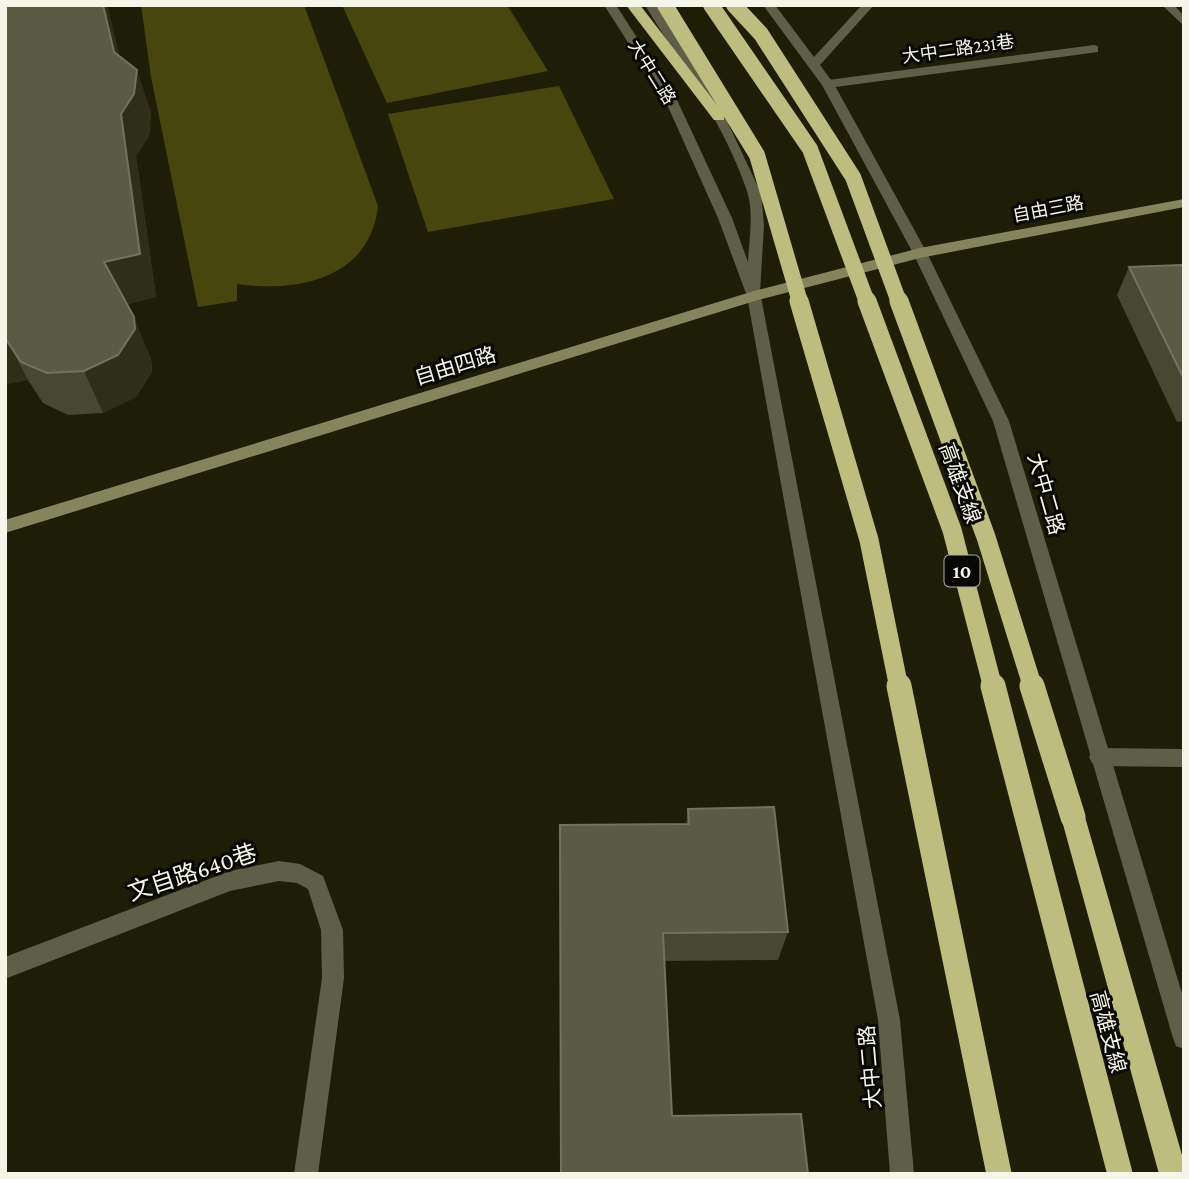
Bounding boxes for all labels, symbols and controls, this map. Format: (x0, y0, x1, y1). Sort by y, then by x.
street label: 大中二路231巷 (901, 31, 1015, 67)
street label: 大中二路 (624, 36, 680, 108)
street label: 自由三路 (1011, 192, 1085, 226)
street label: 自由四路 (411, 342, 499, 390)
street label: 高雄支線 (934, 439, 986, 527)
street label: 大中二路 (1023, 450, 1069, 538)
road number: 10 (944, 556, 979, 586)
street label: 文自路640巷 (124, 838, 260, 906)
street label: 高雄支線 (1086, 988, 1130, 1076)
street label: 大中二路 (854, 1024, 886, 1110)

